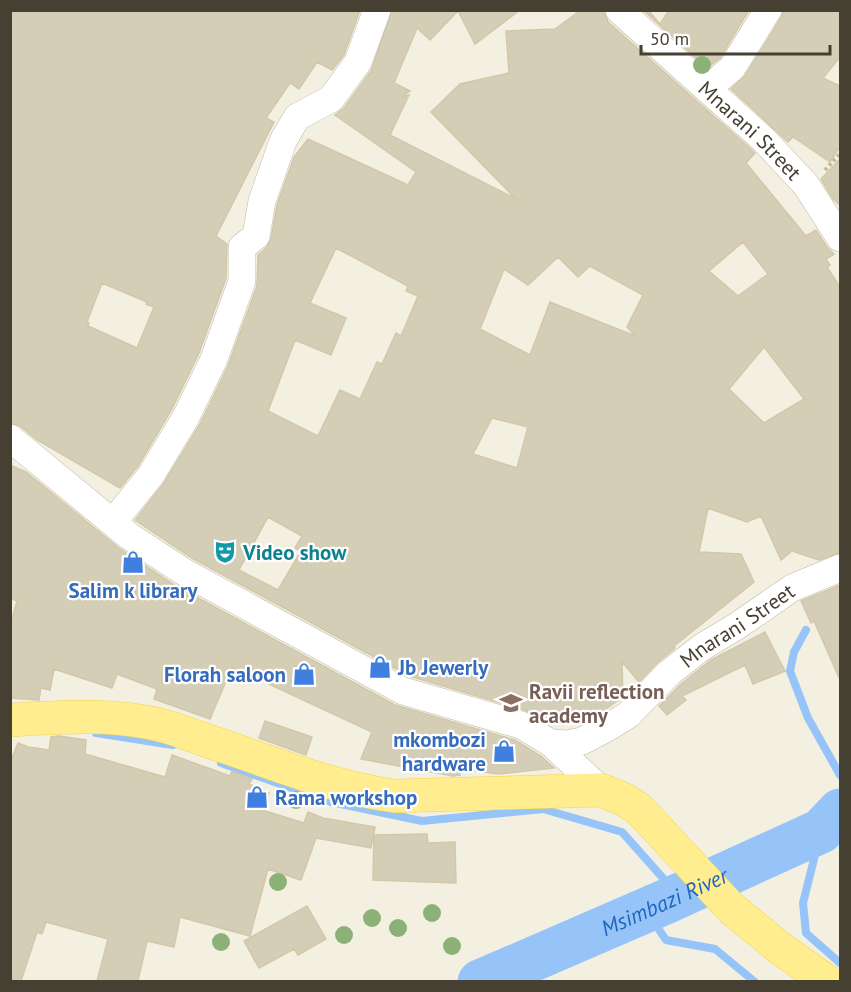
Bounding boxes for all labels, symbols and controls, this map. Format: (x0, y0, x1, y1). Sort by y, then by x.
scale bar (641, 18, 830, 56)
text: 50 m (650, 27, 689, 50)
street label: Mnarani Street (693, 75, 808, 185)
theatre icon: Video show (212, 539, 238, 565)
place label: Video show (242, 539, 347, 566)
shop icon: Salim k library (120, 549, 146, 575)
place label: Salim k library (69, 577, 198, 604)
street label: Mnarani Street (674, 577, 799, 673)
shop icon: Jb Jewerly (367, 654, 393, 680)
place label: Jb Jewerly (397, 654, 489, 681)
place label: Florah saloon (164, 661, 286, 688)
shop icon: Florah saloon (291, 661, 317, 687)
place label: Ravii reflection academy (529, 678, 665, 729)
school or university icon: Ravii reflection academy (498, 690, 524, 716)
place label: mkombozi hardware (393, 726, 486, 777)
shop icon: mkombozi hardware (491, 738, 517, 764)
shop icon: Rama workshop (244, 784, 270, 810)
place label: Rama workshop (275, 784, 417, 811)
water label: Msimbazi River (597, 861, 734, 942)

